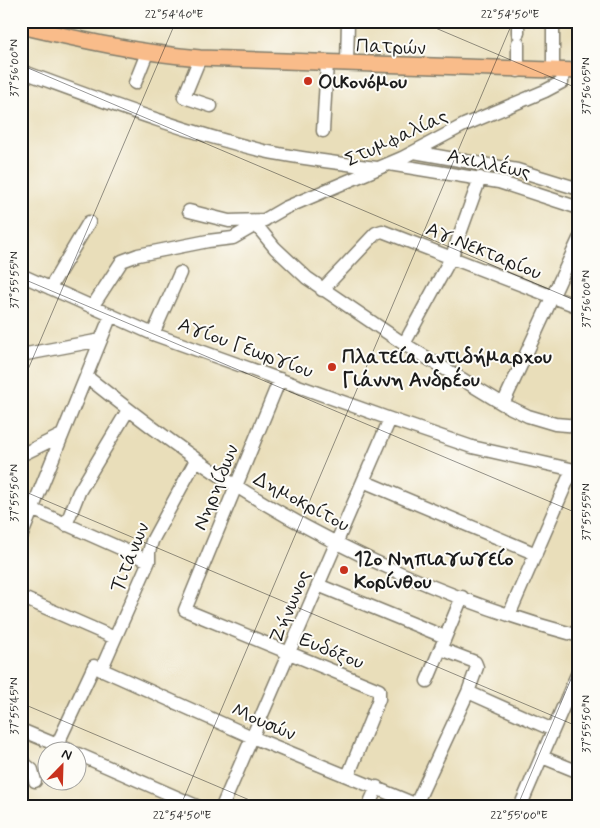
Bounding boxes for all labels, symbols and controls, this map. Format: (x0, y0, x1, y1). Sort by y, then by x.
text: 22°54'40"E (145, 7, 203, 23)
text: 22°54'50"E (481, 7, 539, 23)
street label: Πατρών (356, 33, 427, 62)
text: 37°56'00"N (7, 39, 23, 97)
text: 37°56'05"N (579, 57, 595, 115)
place label: Οικονόμου (318, 69, 407, 96)
marker: Οικονόμου (302, 75, 314, 87)
street label: Στυμφαλίας (341, 103, 453, 174)
street label: Αχιλλέως (444, 142, 533, 187)
street label: Αγ.Νεκταρίου (421, 216, 545, 287)
text: 37°55'55"N (7, 251, 23, 309)
text: 37°56'00"N (579, 270, 595, 328)
street label: Αγίου Γεωργίου (174, 311, 317, 385)
place label: Πλατεία αντιδήμαρχου Γιάννη Ανδρέου (342, 344, 552, 394)
marker: Πλατεία αντιδήμαρχου Γιάννη Ανδρέου (326, 361, 338, 373)
street label: Νηρηίδων (187, 440, 246, 535)
text: 37°55'50"N (7, 464, 23, 522)
street label: Δημοκρίτου (249, 466, 354, 539)
text: 37°55'55"N (579, 483, 595, 541)
street label: Τιτάνων (104, 518, 157, 597)
place label: 12ο Νηπιαγωγείο Κορίνθου (354, 546, 513, 596)
marker: 12ο Νηπιαγωγείο Κορίνθου (338, 564, 350, 576)
street label: Ζήνωνος (263, 566, 318, 647)
street label: Ευδόξου (295, 626, 368, 677)
text: 37°55'45"N (7, 677, 23, 735)
text: 37°55'50"N (579, 695, 595, 753)
street label: Μουσών (227, 697, 300, 748)
north arrow (38, 740, 88, 790)
text: N (59, 745, 74, 765)
text: 22°54'50"E (153, 808, 211, 824)
text: 22°55'00"E (490, 808, 548, 824)

